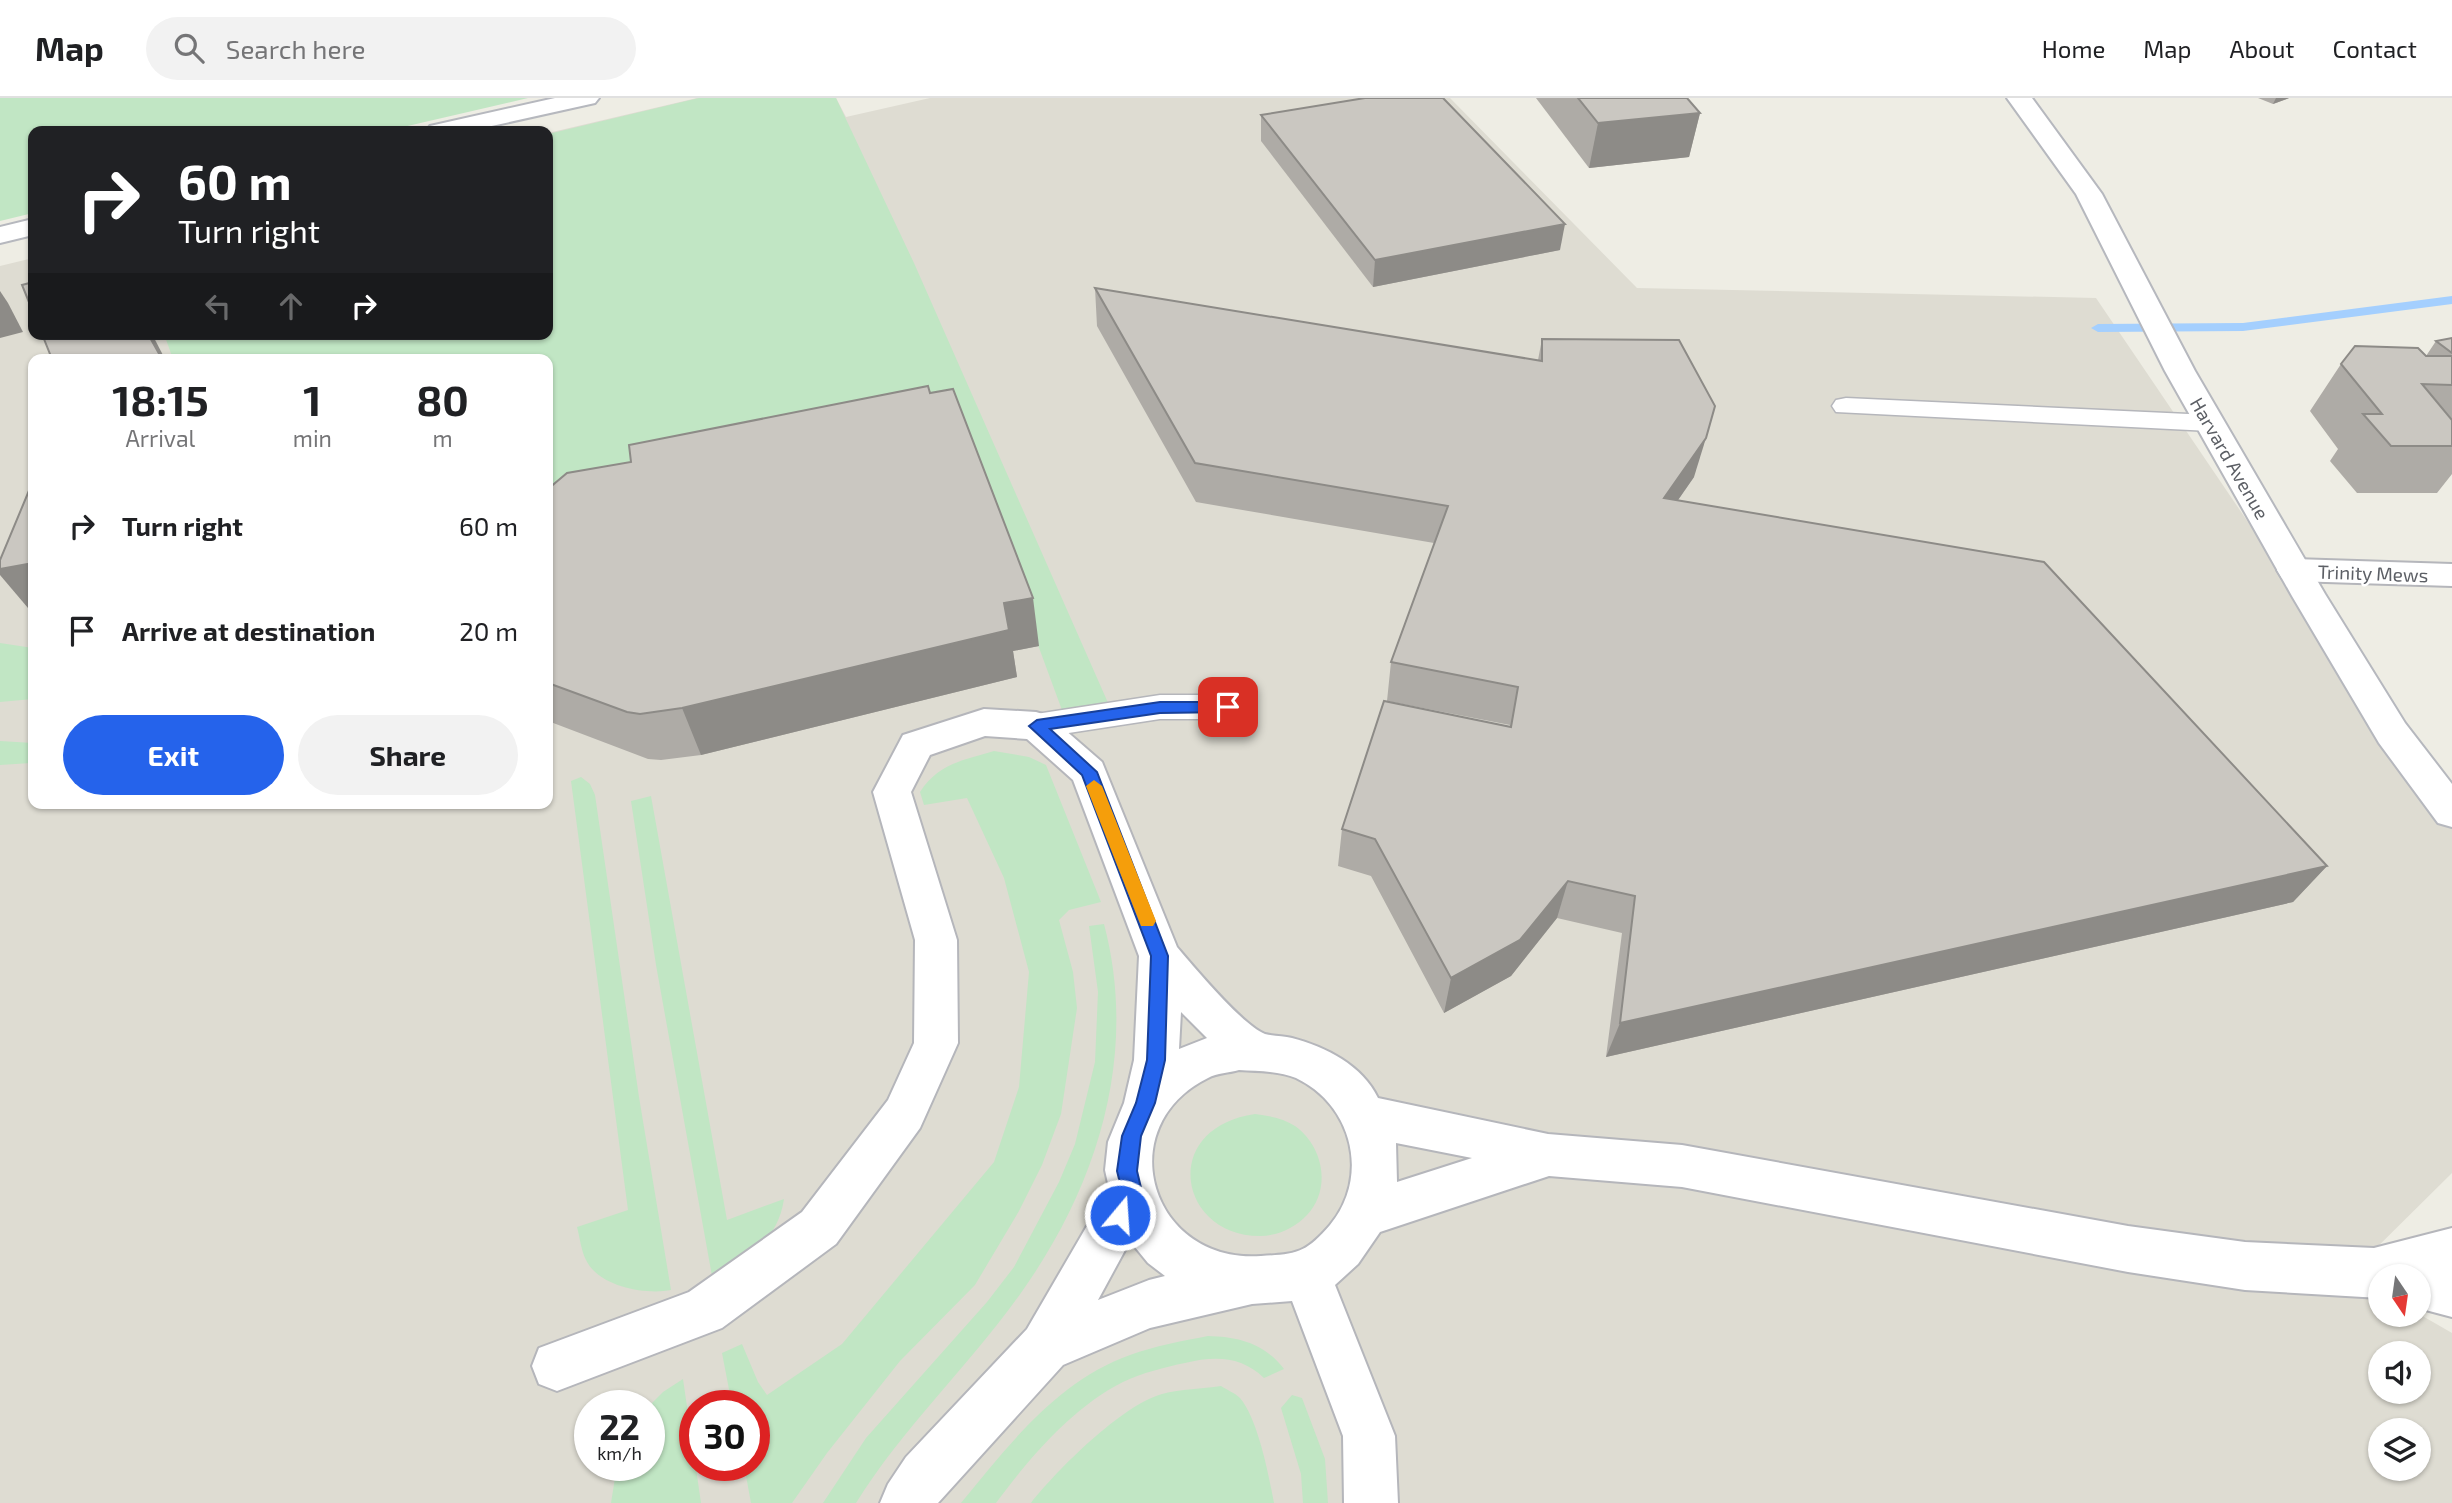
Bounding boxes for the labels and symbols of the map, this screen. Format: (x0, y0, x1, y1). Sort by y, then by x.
street label: Harvard Avenue (2186, 393, 2274, 523)
street label: Trinity Mews (2317, 560, 2429, 586)
pin (1198, 677, 1258, 737)
position arrow (1083, 1178, 1157, 1252)
north arrow (2368, 1264, 2431, 1326)
speed limit sign: 30 (679, 1390, 770, 1481)

